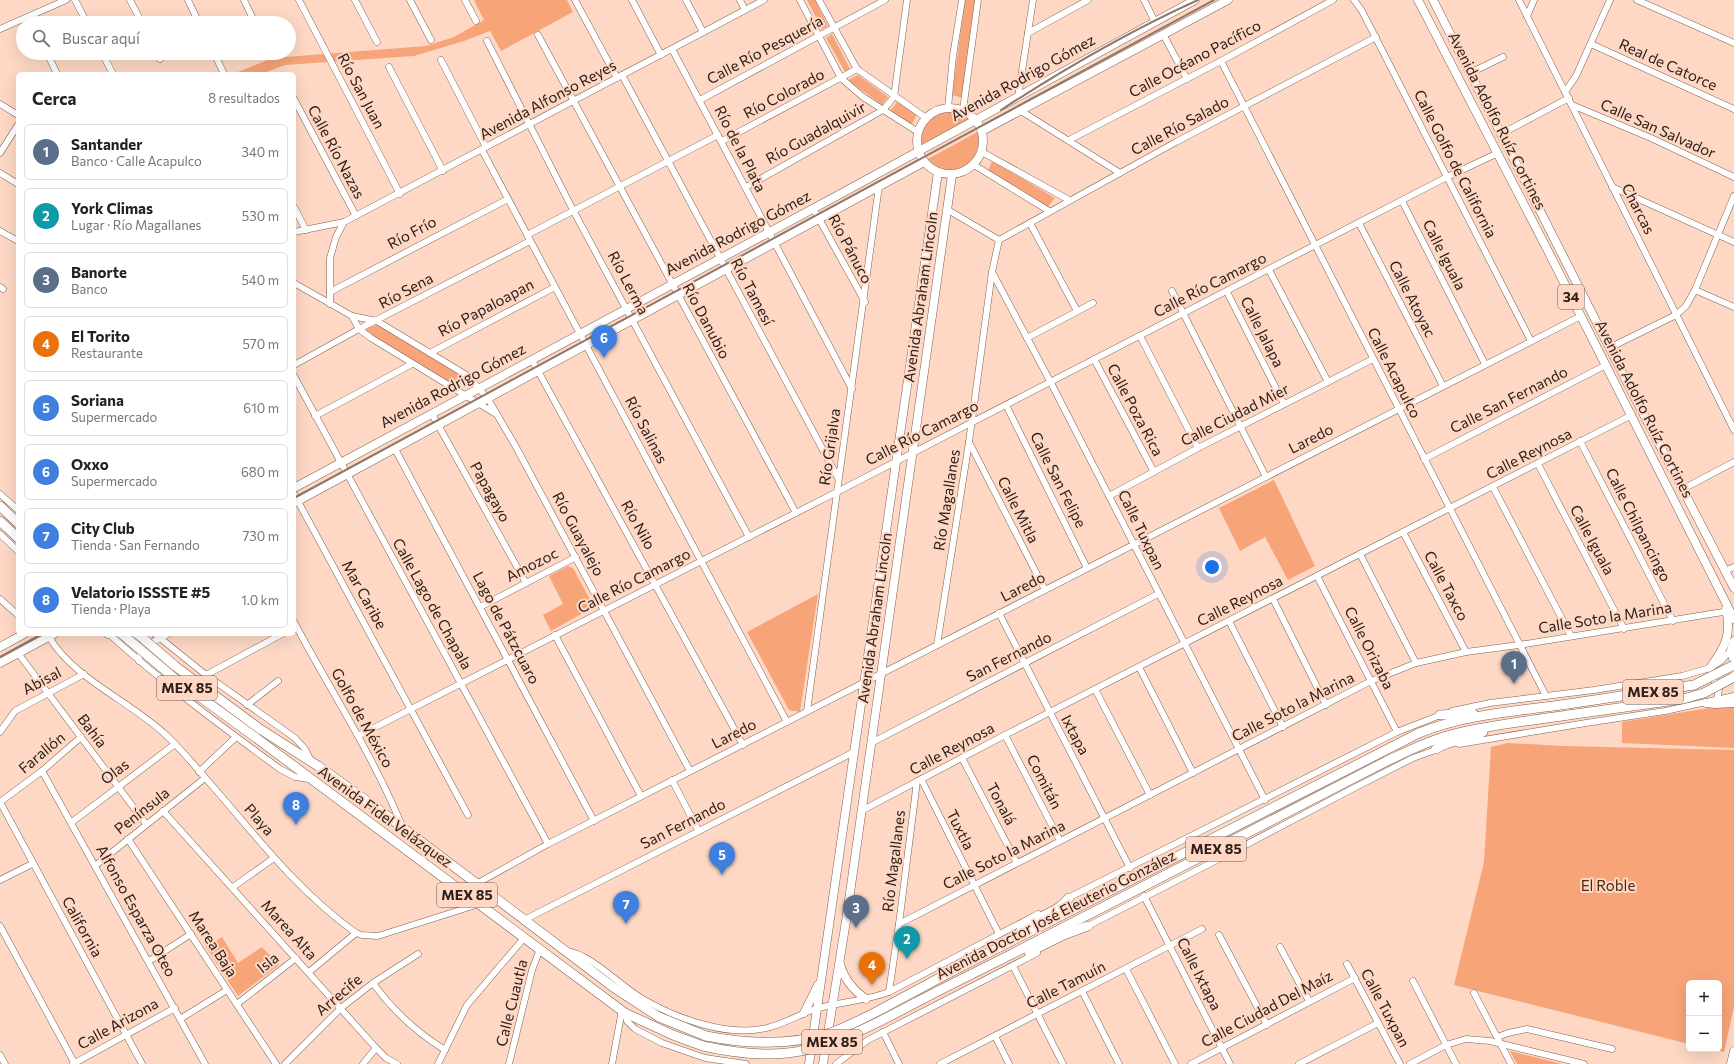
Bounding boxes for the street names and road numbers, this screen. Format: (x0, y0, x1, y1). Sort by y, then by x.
street label: Calle Río Pesquería (703, 11, 826, 87)
street label: Calle Océano Pacífico (1125, 16, 1264, 101)
street label: Avenida Adolfo Ruíz Cortines (1445, 29, 1551, 212)
street label: Avenida Rodrigo Gómez (947, 30, 1098, 124)
street label: Real de Catorce (1616, 34, 1720, 94)
street label: Río San Juan (334, 50, 389, 131)
street label: Avenida Alfonso Reyes (476, 55, 619, 143)
street label: Río Colorado (740, 64, 827, 122)
street label: Calle Golfo de California (1411, 87, 1501, 241)
street label: Calle Río Salado (1128, 92, 1232, 158)
street label: Calle San Salvador (1598, 95, 1719, 162)
street label: Río Guadalquivir (762, 97, 869, 167)
street label: Calle Río Nazas (305, 102, 369, 202)
street label: Río de la Plata (711, 102, 770, 195)
street label: Charcas (1618, 180, 1659, 237)
street label: Avenida Rodrigo Gómez (662, 186, 813, 278)
street label: Avenida Abraham Lincoln (899, 210, 941, 383)
street label: Río Pánuco (825, 211, 877, 286)
street label: Río Frío (384, 212, 439, 252)
street label: Calle Iguala (1419, 216, 1470, 293)
street label: Río Lerma (605, 248, 653, 317)
street label: Calle Río Camargo (1150, 248, 1269, 320)
street label: Río Tamesí (728, 255, 779, 329)
street label: Calle Atoyac (1386, 257, 1440, 340)
street label: Río Sena (375, 268, 436, 312)
street label: Río Papaloapan (435, 274, 536, 340)
street label: Río Danubio (679, 280, 734, 362)
road number: 34 (1558, 285, 1584, 309)
street label: Calle Jalapa (1237, 293, 1288, 370)
street label: Avenida Adolfo Ruíz Cortines (1592, 317, 1698, 500)
street label: Calle Acapulco (1364, 324, 1425, 421)
street label: Avenida Rodrigo Gómez (377, 339, 528, 431)
street label: Calle Poza Rica (1104, 360, 1168, 459)
street label: Calle San Fernando (1447, 362, 1570, 437)
street label: Calle Ciudad Mier (1177, 379, 1292, 449)
street label: Río Salinas (622, 393, 672, 466)
street label: Calle Río Camargo (862, 396, 981, 468)
street label: Río Grijalva (815, 407, 843, 486)
street label: Laredo (1285, 419, 1336, 457)
street label: Calle Reynosa (1483, 424, 1574, 482)
street label: Calle San Felipe (1027, 429, 1091, 531)
street label: Río Magallanes (929, 448, 963, 552)
street label: Papagayo (467, 458, 515, 525)
street label: Calle Chilpancingo (1602, 465, 1675, 584)
street label: Calle Mitla (994, 473, 1043, 546)
street label: Calle Tuxpan (1115, 487, 1169, 572)
street label: Río Guayalejo (549, 488, 609, 579)
street label: Río Nilo (618, 497, 660, 552)
street label: Calle Iguala (1567, 501, 1619, 578)
street label: Avenida Abraham Lincoln (853, 531, 895, 704)
street label: Calle Lago de Chapala (389, 535, 476, 672)
street label: Amozoc (502, 543, 561, 585)
street label: Calle Río Camargo (574, 544, 693, 616)
street label: Calle Taxco (1421, 547, 1473, 624)
street label: Mar Caribe (339, 557, 391, 632)
street label: Laredo (997, 567, 1048, 605)
street label: Lago de Pátzcuaro (470, 568, 544, 687)
street label: Calle Reynosa (1194, 571, 1285, 629)
street label: Calle Soto la Marina (1537, 598, 1673, 636)
street label: Calle Orizaba (1341, 603, 1398, 692)
street label: San Fernando (963, 627, 1054, 685)
street label: Abisal (19, 662, 64, 698)
street label: Golfo de México (328, 665, 398, 770)
street label: Calle Soto la Marina (1228, 667, 1357, 745)
road number: MEX 85 (157, 676, 217, 700)
road number: MEX 85 (1623, 680, 1683, 704)
street label: Bahía (74, 710, 111, 751)
street label: Ixtapa (1058, 711, 1094, 758)
street label: Laredo (708, 714, 759, 752)
street label: Calle Reynosa (906, 718, 997, 778)
street label: Farallón (14, 728, 68, 777)
street label: Comitán (1024, 751, 1066, 812)
street label: Olas (97, 755, 132, 788)
street label: Avenida Fidel Velázquez (315, 761, 456, 871)
street label: Tonalá (983, 779, 1020, 828)
street label: Península (110, 783, 173, 837)
street label: San Fernando (637, 794, 728, 852)
street label: Playa (241, 800, 278, 839)
street label: Tuxtla (943, 807, 979, 853)
street label: Río Magallanes (878, 809, 908, 913)
street label: Calle Soto la Marina (939, 815, 1068, 893)
road number: MEX 85 (1186, 837, 1246, 861)
street label: Alfonso Esparza Oteo (93, 842, 181, 979)
street label: Avenida Doctor José Eleuterio González (933, 846, 1178, 983)
road number: MEX 85 (437, 883, 497, 907)
street label: California (59, 893, 107, 960)
street label: Marea Alta (258, 896, 321, 963)
street label: Marea Baja (186, 907, 242, 980)
street label: Calle Ixtapa (1174, 934, 1226, 1013)
street label: Isla (253, 948, 282, 976)
street label: Calle Tamuín (1023, 956, 1108, 1012)
street label: Calle Cuautla (492, 957, 531, 1048)
street label: Calle Tuxpan (1358, 965, 1414, 1050)
street label: Calle Ciudad Del Maíz (1198, 966, 1335, 1050)
street label: Arrecife (312, 970, 365, 1019)
street label: Calle Arizona (74, 994, 161, 1053)
road number: MEX 85 (802, 1030, 862, 1054)

